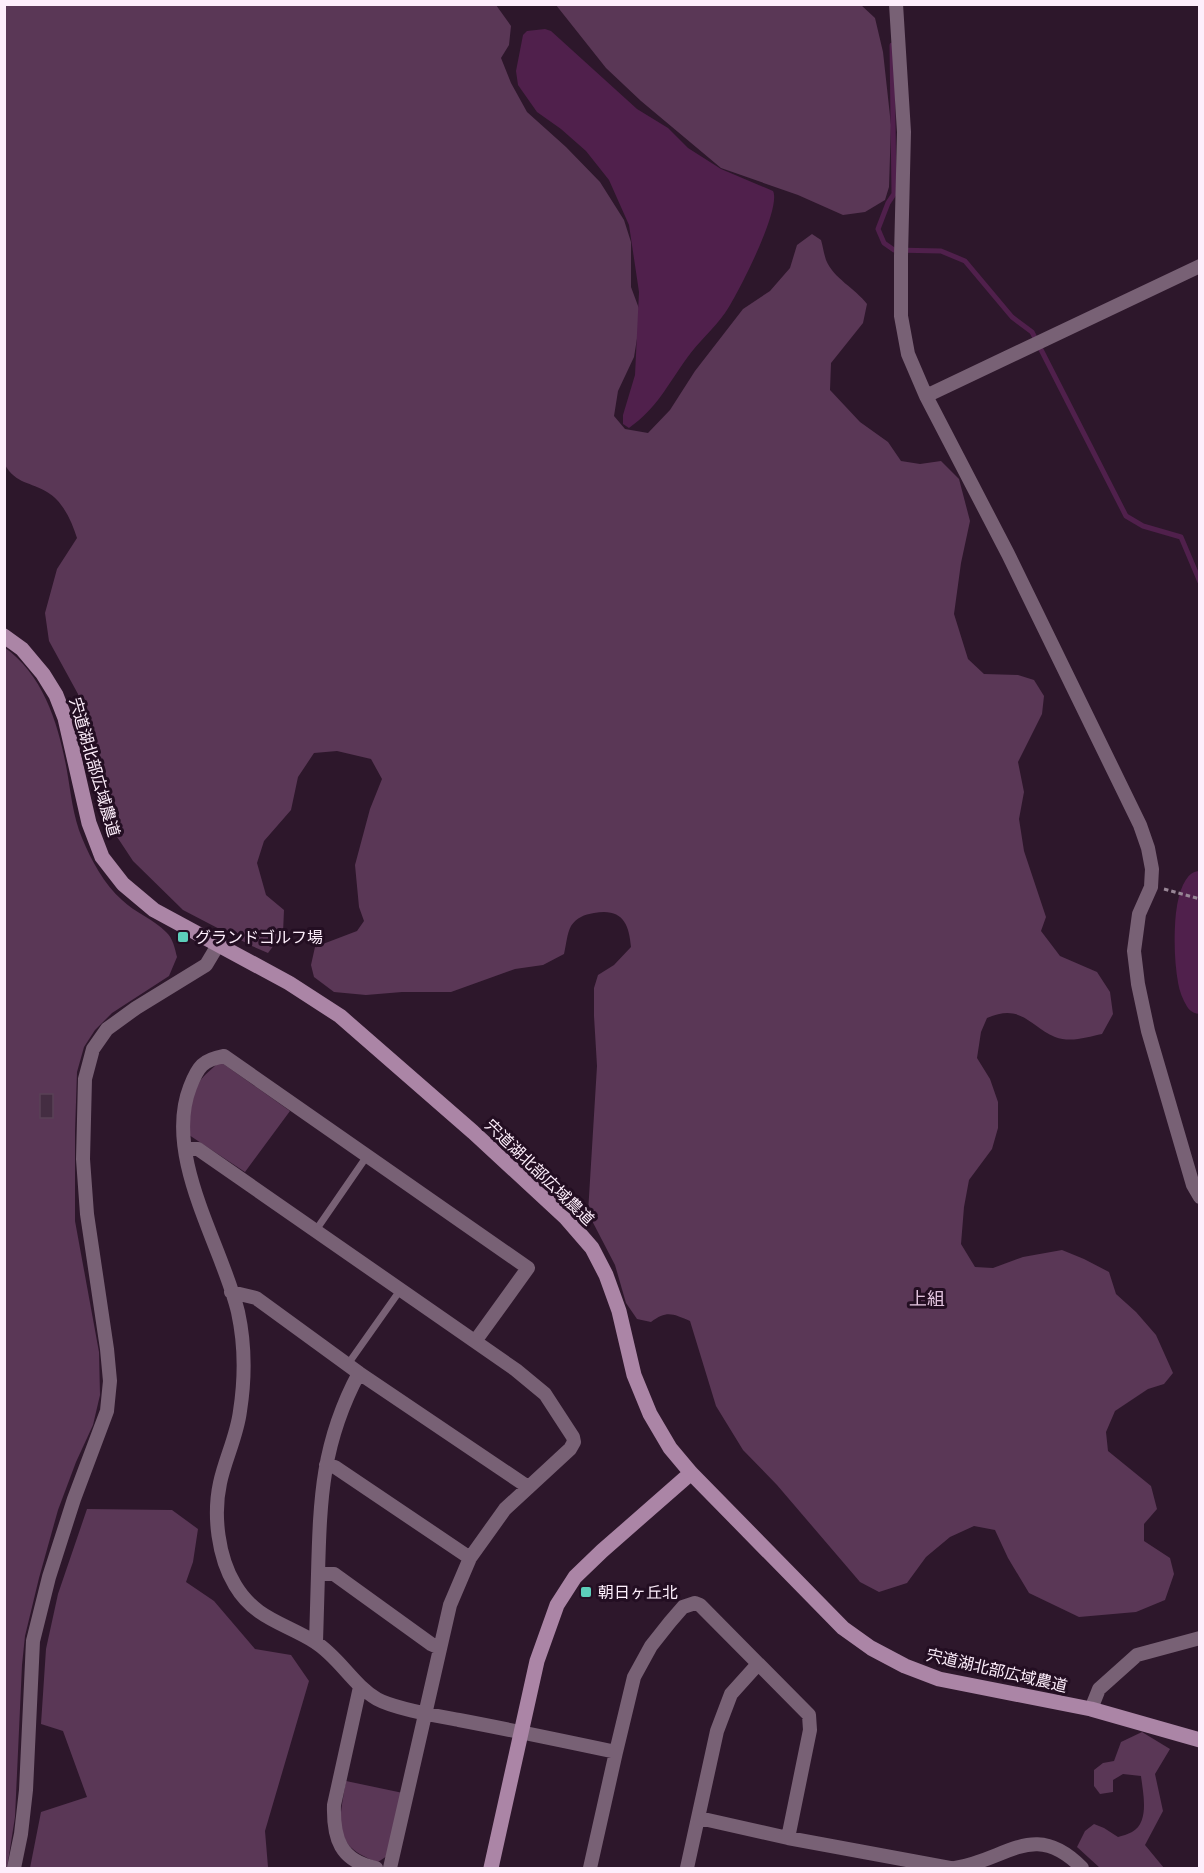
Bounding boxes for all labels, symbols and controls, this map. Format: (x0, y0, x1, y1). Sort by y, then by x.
street label: 宍道湖北部広域農道 (65, 695, 125, 839)
place label: グランドゴルフ場 (195, 926, 323, 948)
marker: グランドゴルフ場 (176, 930, 190, 944)
street label: 宍道湖北部広域農道 (481, 1114, 599, 1230)
district label: 上組 (909, 1286, 945, 1310)
place label: 朝日ヶ丘北 (598, 1581, 678, 1603)
marker: 朝日ヶ丘北 (579, 1585, 593, 1599)
street label: 宍道湖北部広域農道 (924, 1643, 1070, 1697)

